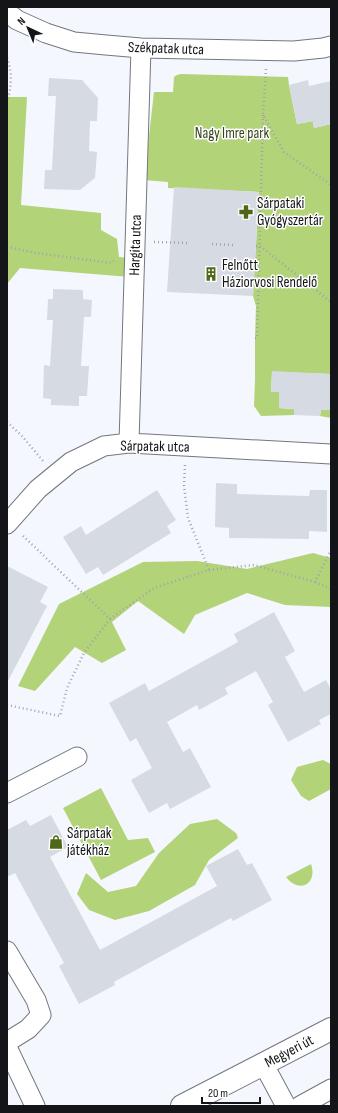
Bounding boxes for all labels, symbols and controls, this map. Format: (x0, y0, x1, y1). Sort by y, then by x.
north arrow (8, 8, 48, 48)
text: N (15, 14, 28, 28)
street label: Székpatak utca (128, 38, 205, 59)
park label: Nagy Imre park (195, 124, 270, 143)
place label: Sárpataki Gyógyszertár (257, 194, 324, 230)
pharmacy icon: Sárpataki Gyógyszertár (238, 204, 254, 220)
street label: Hargita utca (125, 214, 146, 276)
place label: Felnőtt Háziorvosi Rendelő (222, 256, 317, 292)
building icon: Felnőtt Háziorvosi Rendelő (203, 266, 219, 282)
street label: Sárpatak utca (120, 436, 190, 457)
place label: Sárpatak játékház (66, 824, 112, 860)
shop icon: Sárpatak játékház (48, 834, 64, 850)
street label: Megyeri út (262, 1030, 317, 1072)
scale bar (202, 1079, 260, 1105)
text: 20 m (208, 1086, 228, 1101)

